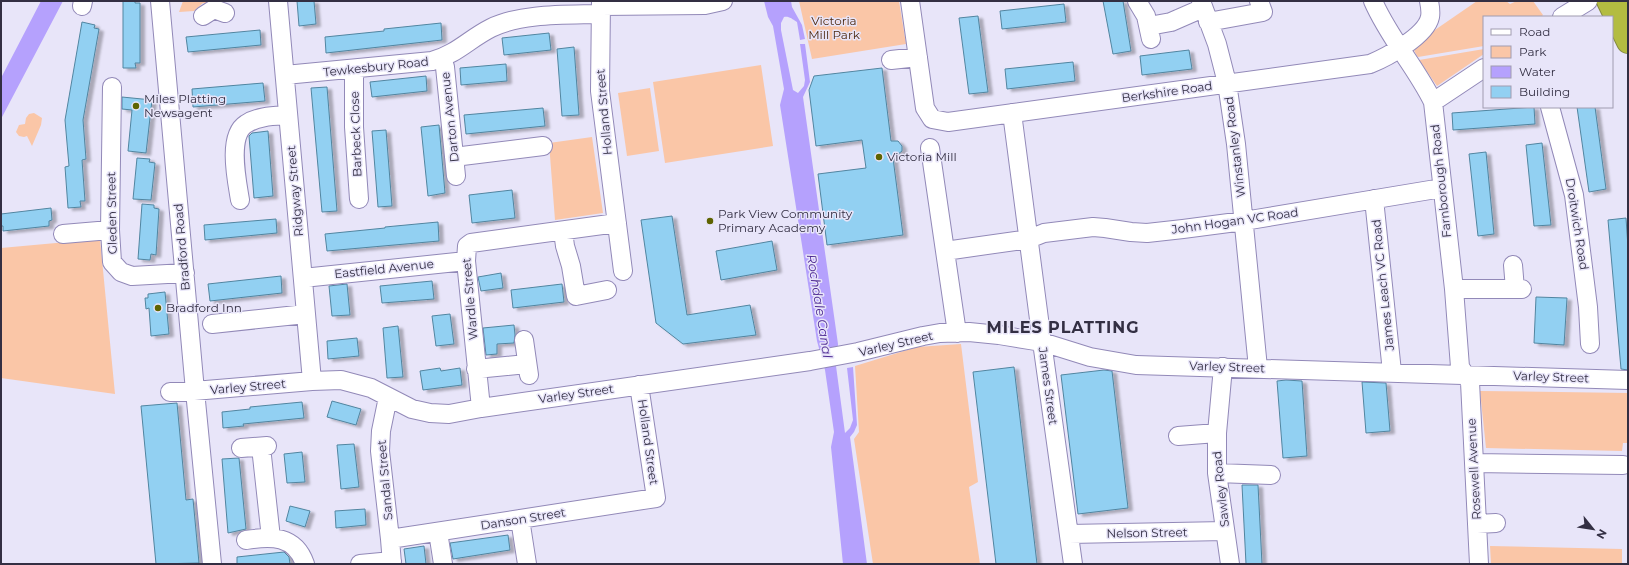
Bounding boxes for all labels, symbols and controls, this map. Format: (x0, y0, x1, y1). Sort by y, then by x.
park label: Victoria Mill Park (808, 13, 861, 42)
legend (1483, 16, 1613, 108)
text: Road (1519, 24, 1550, 39)
text: Park (1519, 44, 1547, 59)
street label: Tewkesbury Road (323, 54, 429, 79)
text: Water (1519, 64, 1556, 79)
street label: Holland Street (592, 68, 615, 156)
street label: Darton Avenue (437, 71, 462, 163)
street label: Berkshire Road (1121, 78, 1213, 105)
text: Building (1519, 84, 1570, 99)
place label: Miles Platting Newsagent (144, 91, 226, 120)
street label: Barbeck Close (347, 91, 364, 177)
street label: Winstanley Road (1221, 96, 1248, 198)
marker: Miles Platting Newsagent (131, 101, 141, 111)
street label: Farnborough Road (1427, 124, 1454, 239)
street label: Ridgway Street (283, 145, 306, 237)
place label: Victoria Mill (887, 149, 957, 164)
marker: Victoria Mill (874, 152, 884, 162)
street label: Gleden Street (103, 171, 120, 254)
street label: Droitwich Road (1563, 177, 1592, 271)
street label: Bradford Road (170, 203, 193, 291)
street label: John Hogan VC Road (1170, 204, 1299, 237)
place label: Park View Community Primary Academy (718, 206, 853, 235)
marker: Park View Community Primary Academy (705, 216, 715, 226)
street label: James Leach VC Road (1368, 218, 1397, 353)
water label: Rochdale Canal (804, 253, 836, 360)
street label: Eastfield Avenue (333, 256, 434, 281)
street label: Wardle Street (458, 257, 481, 341)
place label: Bradford Inn (166, 300, 242, 315)
marker: Bradford Inn (153, 303, 163, 313)
district label: MILES PLATTING (986, 318, 1140, 337)
street label: Varley Street (857, 328, 935, 359)
street label: James Street (1035, 345, 1061, 426)
street label: Varley Street (1189, 358, 1265, 375)
street label: Varley Street (1513, 368, 1589, 385)
street label: Varley Street (210, 376, 287, 397)
street label: Varley Street (537, 381, 615, 406)
street label: Holland Street (635, 398, 662, 486)
street label: Rosewell Avenue (1463, 418, 1484, 520)
street label: Sandal Street (374, 439, 395, 521)
street label: Sawley Road (1209, 450, 1232, 528)
street label: Danson Street (479, 504, 567, 533)
north arrow (1573, 509, 1613, 549)
street label: Nelson Street (1106, 524, 1188, 541)
text: N (1593, 527, 1610, 541)

